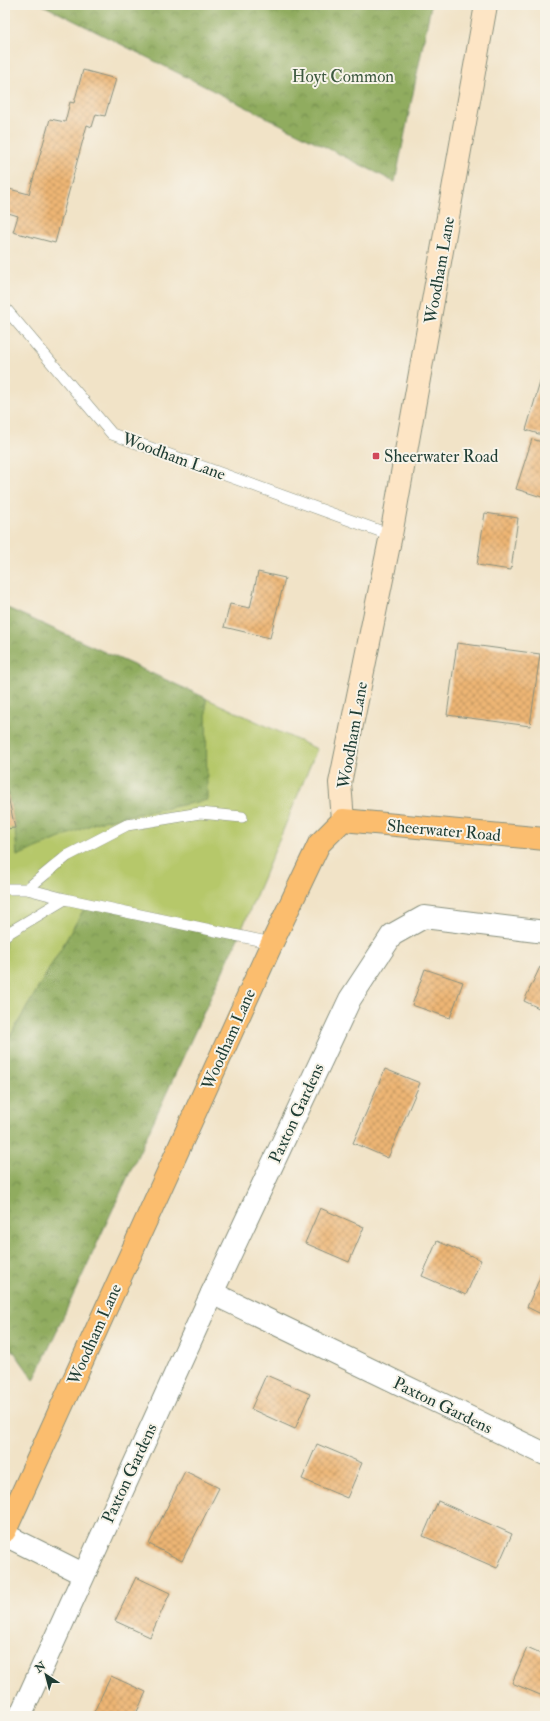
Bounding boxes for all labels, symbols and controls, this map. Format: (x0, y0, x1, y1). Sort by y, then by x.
park label: Hoyt Common (292, 66, 394, 88)
street label: Woodham Lane (420, 215, 459, 326)
street label: Woodham Lane (118, 428, 228, 485)
place label: Sheerwater Road (384, 446, 499, 467)
marker: Sheerwater Road (371, 451, 381, 461)
street label: Woodham Lane (333, 680, 372, 791)
street label: Sheerwater Road (386, 815, 502, 846)
street label: Woodham Lane (196, 985, 260, 1094)
street label: Paxton Gardens (264, 1060, 329, 1166)
street label: Woodham Lane (62, 1280, 126, 1389)
street label: Paxton Gardens (390, 1372, 496, 1439)
street label: Paxton Gardens (97, 1420, 162, 1526)
north arrow (26, 1655, 66, 1695)
text: N (32, 1658, 49, 1676)

